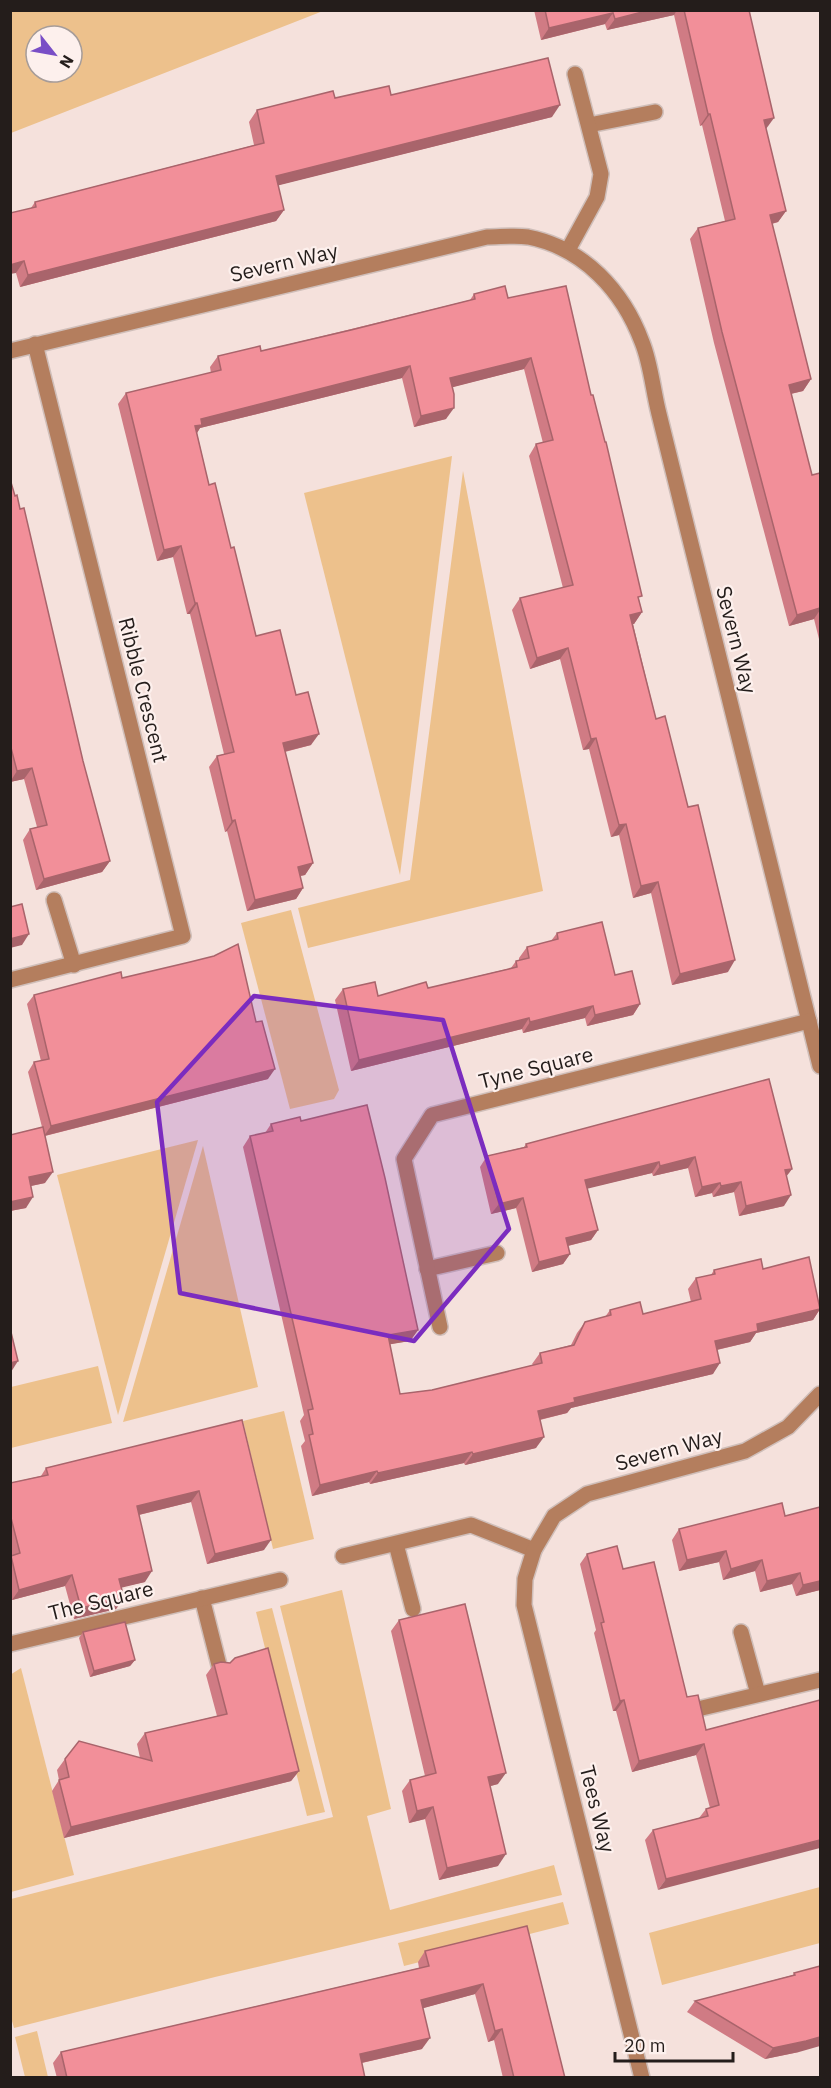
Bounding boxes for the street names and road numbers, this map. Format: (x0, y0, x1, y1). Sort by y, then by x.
street label: Severn Way (227, 236, 341, 288)
street label: Severn Way (710, 583, 764, 697)
street label: Ribble Crescent (112, 614, 176, 765)
street label: Tyne Square (476, 1039, 596, 1095)
street label: Severn Way (612, 1421, 726, 1477)
street label: The Square (45, 1573, 156, 1627)
street label: Tees Way (574, 1762, 622, 1856)

